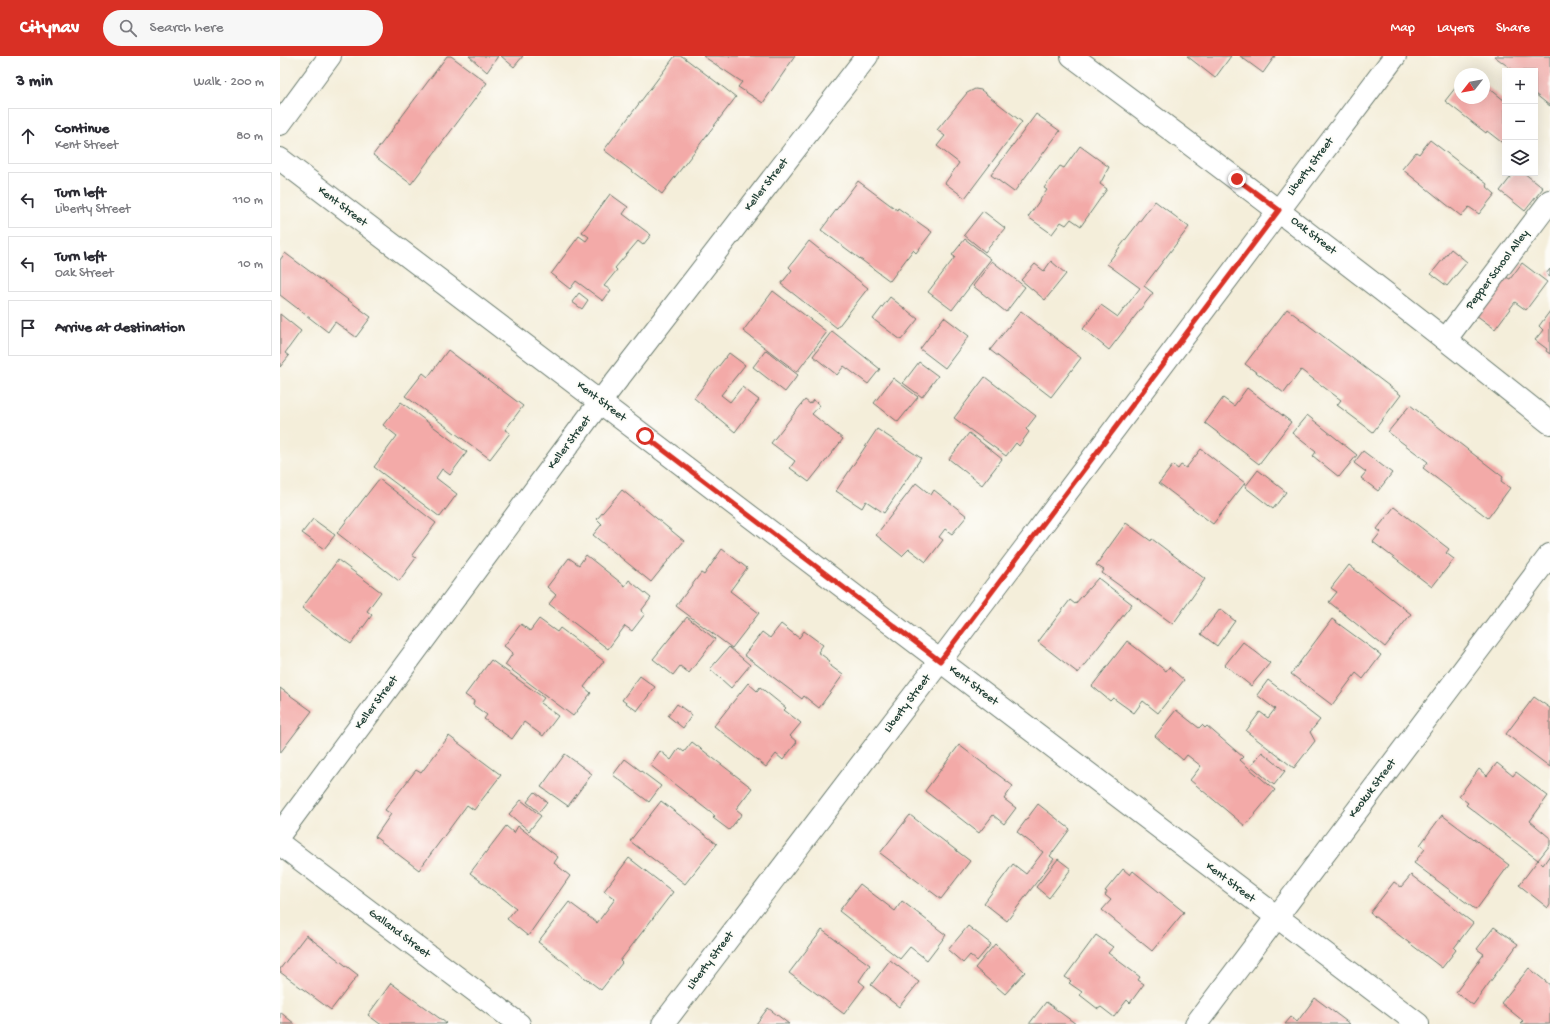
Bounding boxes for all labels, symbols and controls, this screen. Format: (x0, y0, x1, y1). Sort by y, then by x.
search box (103, 10, 383, 46)
text: Citynav (20, 17, 79, 40)
icon: search (117, 17, 139, 39)
text: Search here (149, 19, 223, 37)
text: Map (1391, 20, 1415, 37)
text: Layers (1437, 20, 1474, 37)
text: Share (1496, 20, 1530, 37)
north arrow (1454, 68, 1490, 104)
map controls (1502, 68, 1538, 176)
button: + (1502, 68, 1538, 104)
text: 3 min (16, 72, 53, 92)
text: Walk · 200 m (193, 75, 264, 90)
button: − (1502, 104, 1538, 140)
text: Continue (55, 120, 109, 138)
icon: ahead (17, 125, 39, 147)
text: 80 m (236, 129, 263, 144)
street label: Liberty Street (1285, 134, 1338, 199)
text: Kent Street (55, 138, 118, 153)
button: layers (1502, 140, 1538, 176)
street label: Keller Street (742, 155, 793, 214)
route end (1228, 170, 1246, 188)
text: Turn left (55, 184, 106, 202)
street label: Kent Street (315, 184, 370, 231)
icon: left (17, 189, 39, 211)
text: 110 m (233, 193, 263, 208)
text: Liberty Street (55, 202, 130, 217)
street label: Oak Street (1287, 214, 1339, 259)
street label: Pepper School Alley (1463, 227, 1533, 314)
text: Turn left (55, 248, 106, 266)
icon: left (17, 253, 39, 275)
text: 10 m (238, 257, 263, 272)
text: Oak Street (55, 266, 114, 281)
icon: arrive (17, 317, 39, 339)
text: Arrive at destination (55, 319, 185, 337)
street label: Kent Street (574, 379, 629, 426)
street label: Keller Street (545, 413, 595, 473)
route start (636, 427, 654, 445)
street label: Kent Street (946, 663, 1001, 710)
street label: Liberty Street (882, 671, 935, 736)
street label: Keller Street (352, 673, 402, 733)
street label: Keokuk Street (1346, 756, 1400, 821)
street label: Kent Street (1203, 860, 1258, 907)
street label: Galland Street (365, 906, 434, 962)
street label: Liberty Street (685, 928, 738, 993)

